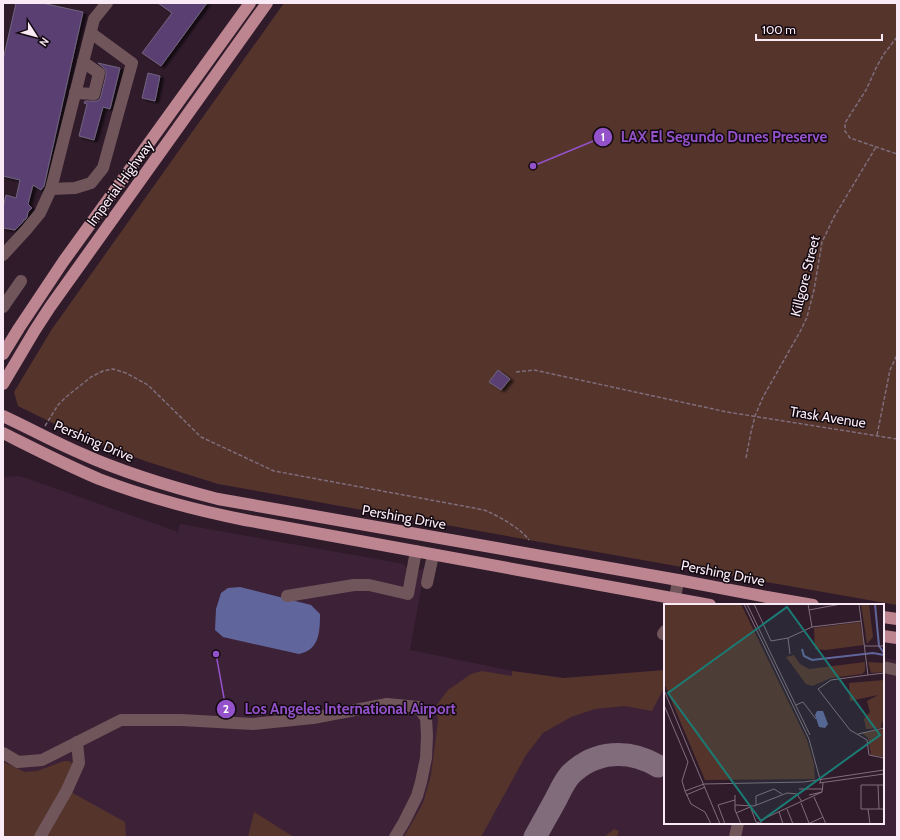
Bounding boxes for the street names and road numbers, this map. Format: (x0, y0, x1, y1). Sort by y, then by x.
street label: Imperial Highway (83, 136, 157, 230)
street label: Killgore Street (786, 233, 824, 318)
street label: Trask Avenue (789, 402, 867, 432)
street label: Pershing Drive (51, 416, 137, 466)
street label: Pershing Drive (361, 501, 447, 533)
street label: Pershing Drive (680, 556, 766, 590)

